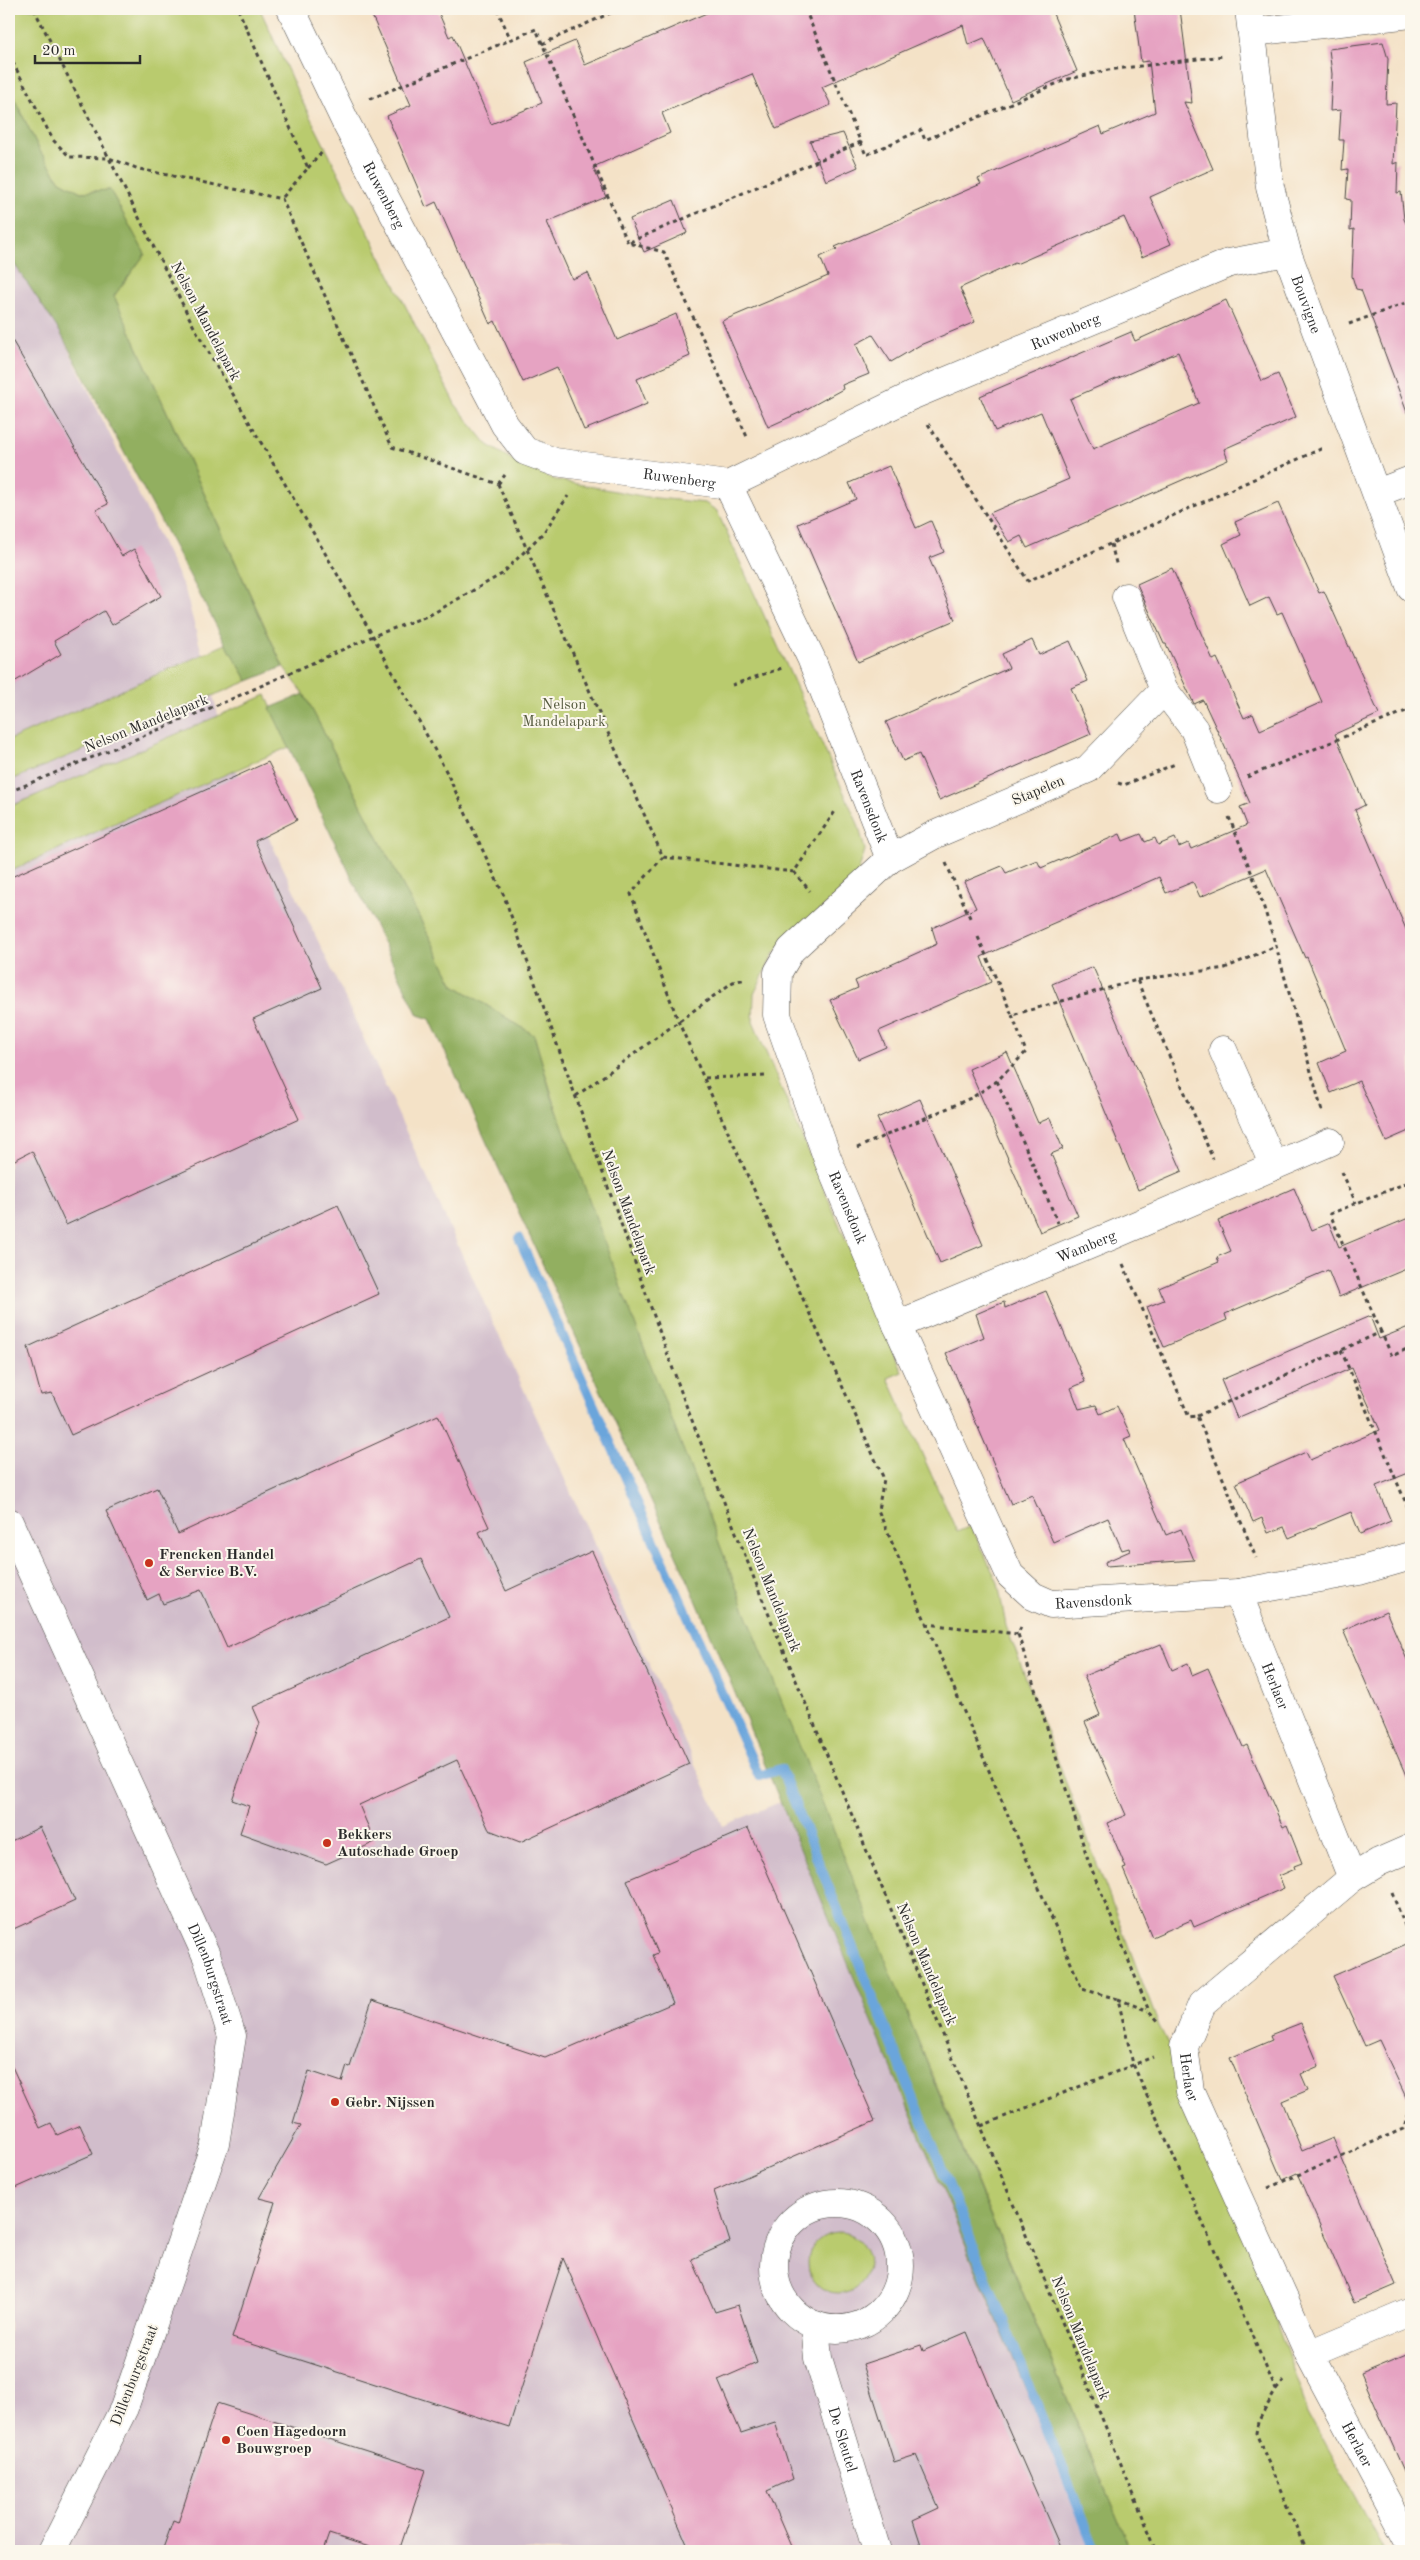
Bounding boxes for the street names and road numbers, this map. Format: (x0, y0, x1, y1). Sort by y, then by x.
street label: Ruwenberg (359, 160, 406, 232)
street label: Nelson Mandelapark (167, 260, 242, 384)
street label: Bouvigne (1287, 273, 1322, 336)
street label: Ruwenberg (1029, 312, 1103, 354)
street label: Ruwenberg (642, 468, 717, 492)
street label: Nelson Mandelapark (82, 693, 211, 756)
street label: Ravensdonk (847, 768, 889, 846)
street label: Stapelen (1010, 774, 1067, 809)
street label: Nelson Mandelapark (598, 1148, 657, 1277)
street label: Ravensdonk (825, 1169, 868, 1247)
street label: Wamberg (1055, 1229, 1119, 1267)
street label: Nelson Mandelapark (739, 1526, 802, 1655)
street label: Ravensdonk (1054, 1593, 1133, 1613)
street label: Herlaer (1258, 1661, 1290, 1712)
street label: Nelson Mandelapark (893, 1901, 958, 2029)
street label: Dillenburgstraat (184, 1921, 234, 2027)
street label: Herlaer (1176, 2052, 1200, 2105)
street label: Nelson Mandelapark (1048, 2274, 1111, 2403)
street label: Dillenburgstraat (109, 2323, 162, 2428)
street label: De Sleutel (824, 2405, 858, 2474)
street label: Herlaer (1338, 2420, 1374, 2470)

